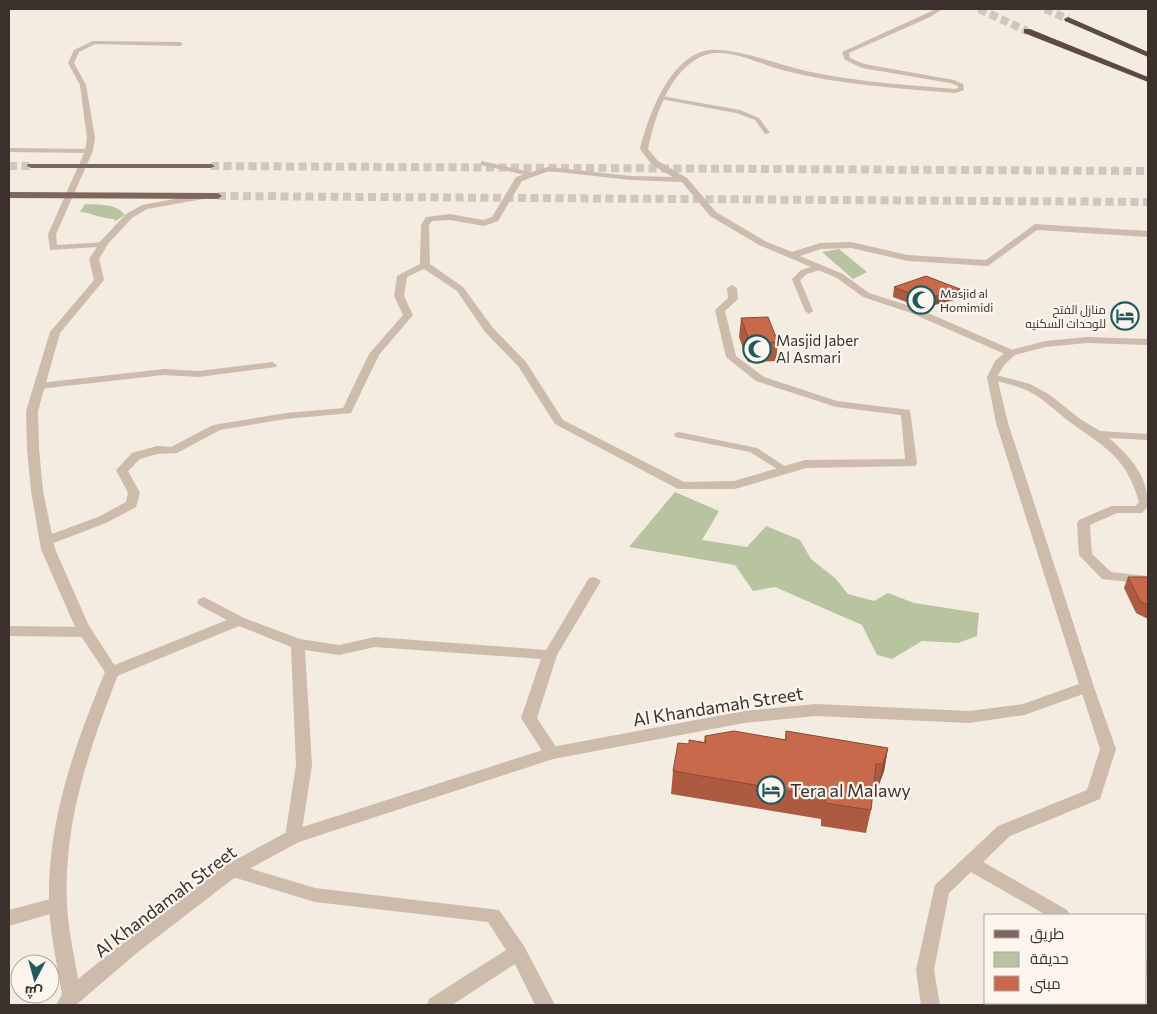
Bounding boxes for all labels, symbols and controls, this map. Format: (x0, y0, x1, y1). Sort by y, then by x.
mosque icon: Masjid al Homimidi (906, 285, 936, 315)
place label: Masjid al Homimidi (940, 286, 993, 314)
hotel icon: منازل الفتح للوحدات السكنيه (1110, 301, 1140, 331)
place label: منازل الفتح للوحدات السكنيه (1025, 302, 1106, 331)
place label: Masjid Jaber Al Asmari (776, 331, 859, 366)
mosque icon: Masjid Jaber Al Asmari (742, 334, 772, 364)
street label: Al Khandamah Street (631, 682, 805, 730)
hotel icon: Tera al Malawy (756, 775, 786, 805)
place label: Tera al Malawy (790, 779, 911, 801)
street label: Al Khandamah Street (90, 840, 240, 962)
legend (984, 914, 1147, 1004)
text: طريق (1030, 924, 1064, 944)
text: حديقة (1030, 949, 1069, 967)
north arrow (10, 954, 60, 1004)
text: مبنى (1030, 974, 1061, 994)
text: ش (24, 982, 44, 1002)

